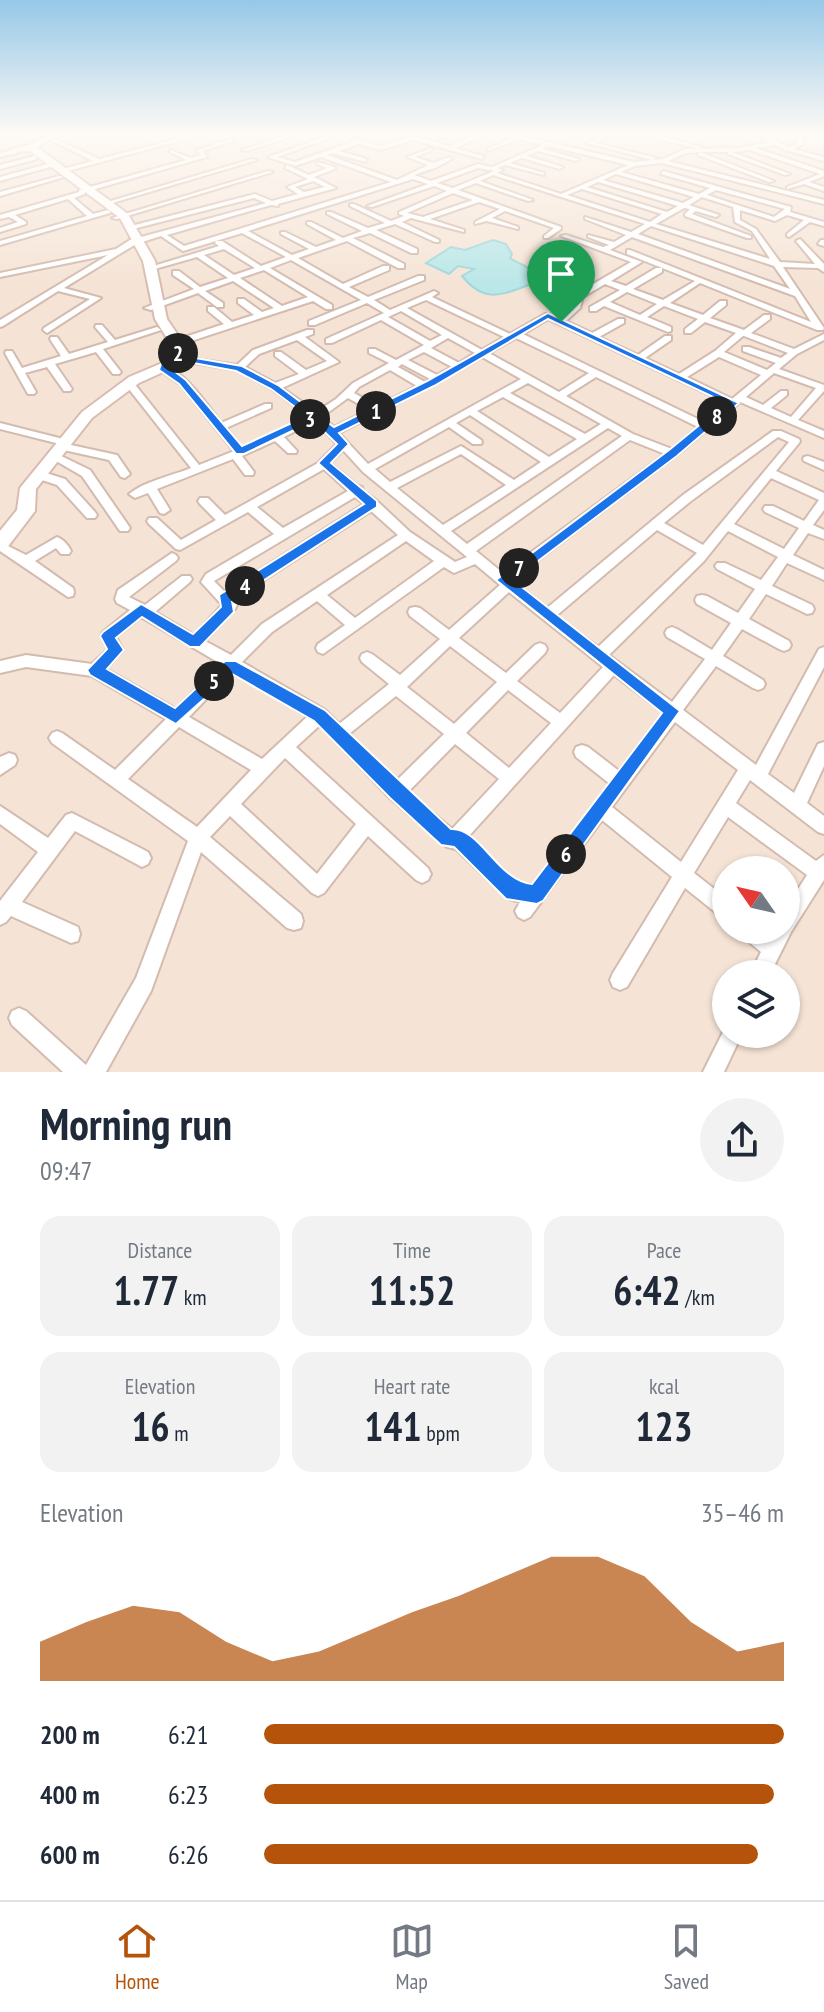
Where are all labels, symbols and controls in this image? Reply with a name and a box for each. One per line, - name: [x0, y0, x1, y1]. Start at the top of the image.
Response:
- pin: [527, 240, 595, 322]
- icon: arrive: [539, 252, 583, 296]
- pin: 2: [158, 333, 198, 373]
- text: 2: [173, 339, 183, 367]
- pin: 1: [356, 391, 396, 431]
- pin: 8: [697, 396, 737, 436]
- text: 1: [371, 397, 381, 425]
- pin: 3: [290, 399, 330, 439]
- text: 8: [712, 402, 722, 430]
- text: 3: [305, 405, 315, 433]
- pin: 7: [499, 548, 539, 588]
- text: 7: [514, 554, 524, 582]
- pin: 4: [225, 566, 265, 606]
- text: 4: [240, 572, 250, 600]
- pin: 5: [194, 661, 234, 701]
- text: 5: [209, 667, 219, 695]
- pin: 6: [546, 834, 586, 874]
- text: 6: [561, 840, 571, 868]
- north arrow: [712, 856, 800, 944]
- map controls: [712, 856, 800, 1048]
- button: layers: [712, 960, 800, 1048]
- text: Morning run: [40, 1095, 232, 1152]
- button: share: [700, 1098, 784, 1182]
- text: 09:47: [40, 1154, 92, 1187]
- text: Distance: [128, 1236, 192, 1264]
- text: Time: [393, 1236, 431, 1264]
- text: Pace: [647, 1236, 681, 1264]
- text: 1.77: [113, 1264, 179, 1316]
- text: 11:52: [369, 1264, 455, 1316]
- text: 6:42: [613, 1264, 681, 1316]
- text: km: [179, 1283, 207, 1311]
- text: /km: [681, 1283, 715, 1311]
- text: Elevation: [125, 1372, 195, 1400]
- text: Heart rate: [374, 1372, 450, 1400]
- text: kcal: [649, 1372, 679, 1400]
- text: 16: [131, 1400, 170, 1452]
- text: 141: [364, 1400, 422, 1452]
- text: 123: [635, 1400, 693, 1452]
- text: m: [170, 1419, 189, 1447]
- text: bpm: [422, 1419, 460, 1447]
- text: Elevation: [40, 1496, 123, 1529]
- text: 35–46 m: [701, 1496, 784, 1529]
- text: 200 m: [40, 1718, 100, 1751]
- text: 6:21: [168, 1718, 208, 1751]
- text: 400 m: [40, 1778, 100, 1811]
- text: 6:23: [168, 1778, 208, 1811]
- text: 600 m: [40, 1838, 100, 1871]
- text: 6:26: [168, 1838, 208, 1871]
- tab: Home: [115, 1919, 160, 1995]
- tab: Map: [390, 1919, 434, 1995]
- tab: Saved: [664, 1919, 709, 1995]

